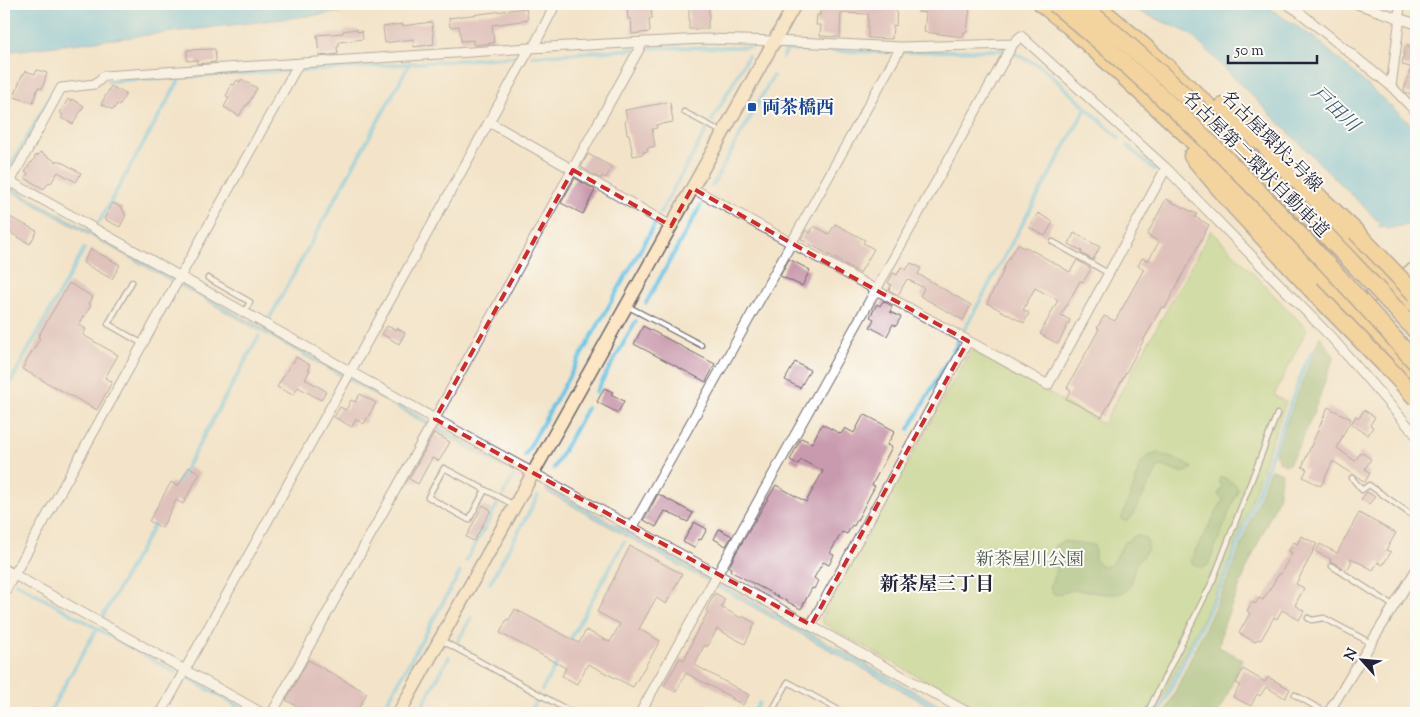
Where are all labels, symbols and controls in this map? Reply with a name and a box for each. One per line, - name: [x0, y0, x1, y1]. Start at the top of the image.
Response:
- scale bar: [1228, 32, 1316, 64]
- text: 50 m: [1234, 41, 1264, 62]
- water label: 戸田川: [1304, 81, 1366, 140]
- street label: 名古屋第二環状自動車道: [1175, 86, 1334, 245]
- street label: 名古屋環状2号線: [1214, 86, 1327, 199]
- place label: 両茶橋西: [762, 96, 834, 122]
- marker: 両茶橋西: [746, 101, 758, 113]
- park label: 新茶屋川公園: [976, 548, 1084, 574]
- district label: 新茶屋三丁目: [880, 572, 994, 599]
- north arrow: [1338, 634, 1388, 684]
- text: N: [1341, 645, 1364, 665]

